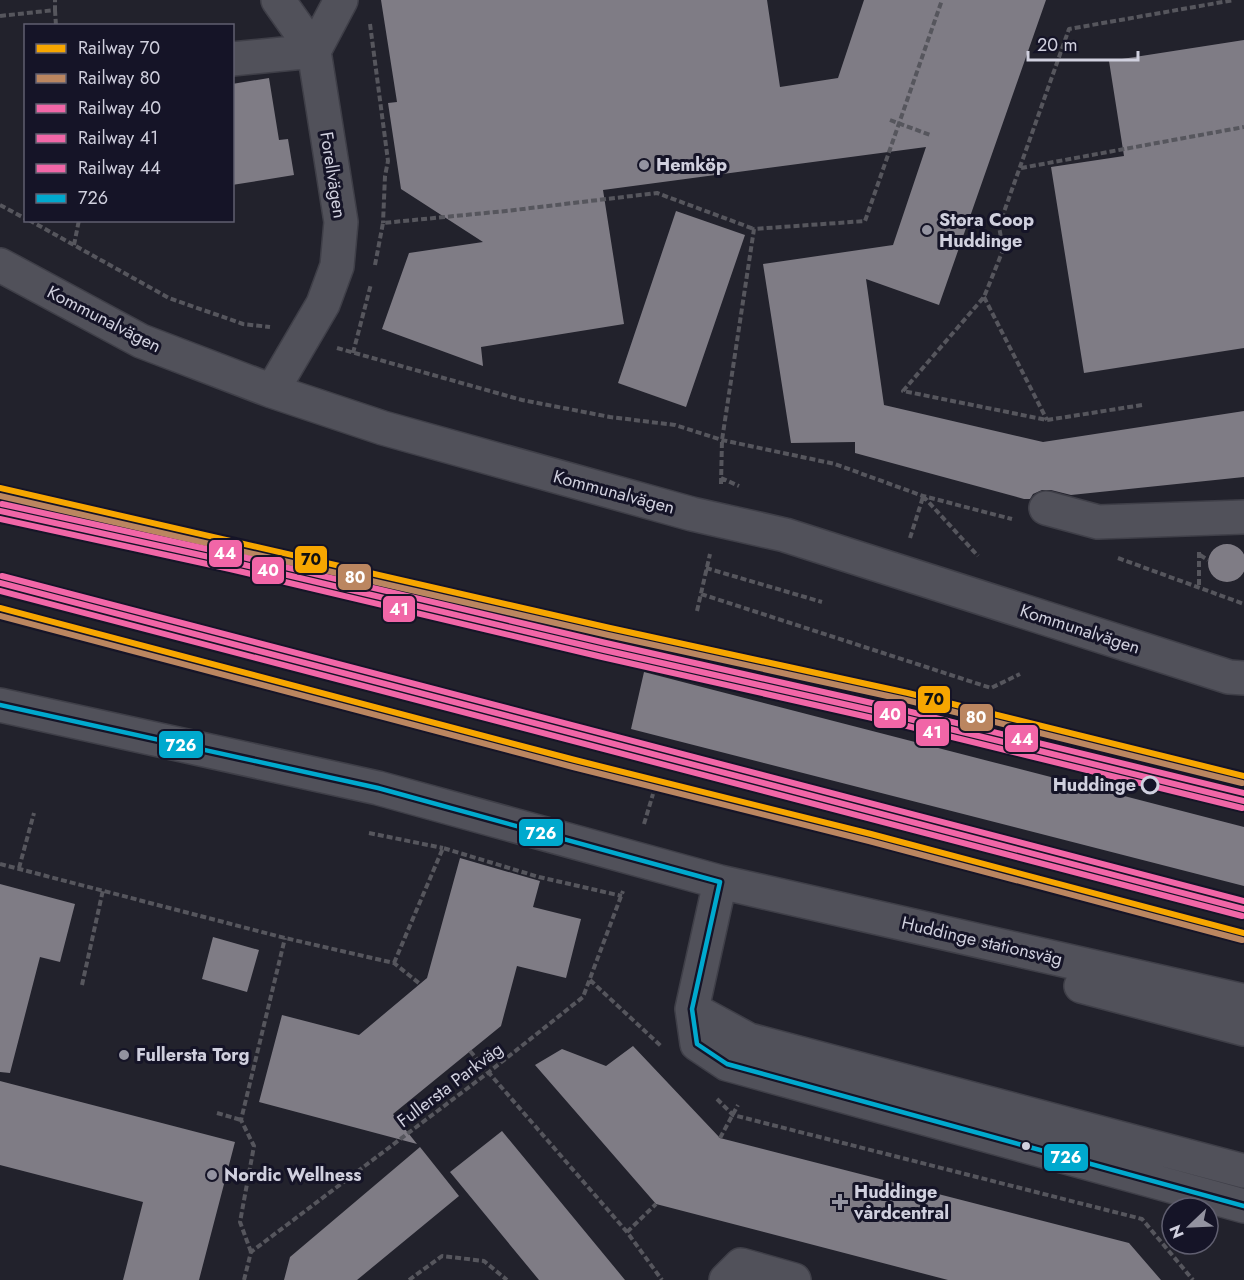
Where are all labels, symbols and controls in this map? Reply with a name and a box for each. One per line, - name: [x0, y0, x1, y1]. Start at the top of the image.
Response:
- legend: [24, 24, 234, 222]
- scale bar: [1028, 24, 1138, 62]
- text: 20 m: [1037, 32, 1077, 58]
- text: Railway 70: [78, 35, 160, 61]
- text: Railway 80: [78, 65, 161, 91]
- text: Railway 40: [78, 95, 161, 121]
- text: Railway 41: [78, 125, 158, 151]
- street label: Forellvägen: [313, 130, 353, 220]
- place label: Hemköp: [656, 152, 727, 178]
- text: Railway 44: [78, 155, 161, 181]
- marker: Hemköp: [637, 158, 651, 172]
- text: 726: [78, 185, 108, 211]
- place label: Stora Coop Huddinge: [939, 207, 1034, 254]
- marker: Stora Coop Huddinge: [920, 223, 934, 237]
- street label: Kommunalvägen: [42, 279, 166, 359]
- street label: Kommunalvägen: [550, 463, 678, 521]
- line badge: 44: [208, 539, 243, 568]
- text: 44: [214, 542, 236, 565]
- line badge: 70: [294, 545, 328, 574]
- text: 70: [301, 548, 321, 571]
- line badge: 40: [251, 556, 285, 585]
- text: 40: [257, 559, 279, 582]
- line badge: 80: [337, 563, 372, 591]
- text: 80: [345, 566, 365, 589]
- line badge: 41: [382, 595, 416, 623]
- street label: Kommunalvägen: [1017, 597, 1143, 661]
- text: 41: [389, 598, 409, 621]
- line badge: 70: [917, 685, 951, 714]
- text: 70: [924, 688, 944, 711]
- line badge: 40: [873, 700, 907, 729]
- text: 40: [879, 703, 901, 726]
- line badge: 80: [959, 703, 994, 732]
- text: 80: [966, 706, 986, 729]
- line badge: 41: [915, 718, 950, 747]
- text: 41: [922, 721, 942, 744]
- line badge: 44: [1004, 724, 1039, 753]
- text: 44: [1011, 728, 1033, 751]
- line badge: 726: [158, 730, 204, 759]
- text: 726: [166, 734, 196, 757]
- place label: Huddinge: [1053, 772, 1136, 798]
- marker: Huddinge: [1141, 776, 1159, 794]
- line badge: 726: [518, 818, 564, 847]
- text: 726: [526, 822, 556, 845]
- street label: Huddinge stationsväg: [899, 910, 1065, 972]
- street label: Fullersta Parkväg: [392, 1036, 508, 1134]
- place label: Fullersta Torg: [136, 1042, 249, 1068]
- marker: Fullersta Torg: [117, 1048, 131, 1062]
- unlabelled marker: [1020, 1140, 1032, 1152]
- line badge: 726: [1043, 1143, 1089, 1172]
- text: 726: [1051, 1146, 1081, 1169]
- place label: Nordic Wellness: [224, 1162, 362, 1188]
- marker: Nordic Wellness: [205, 1168, 219, 1182]
- place label: Huddinge vårdcentral: [853, 1179, 949, 1226]
- marker: Huddinge vårdcentral: [831, 1193, 849, 1211]
- north arrow: [1160, 1196, 1220, 1256]
- text: N: [1164, 1221, 1190, 1242]

